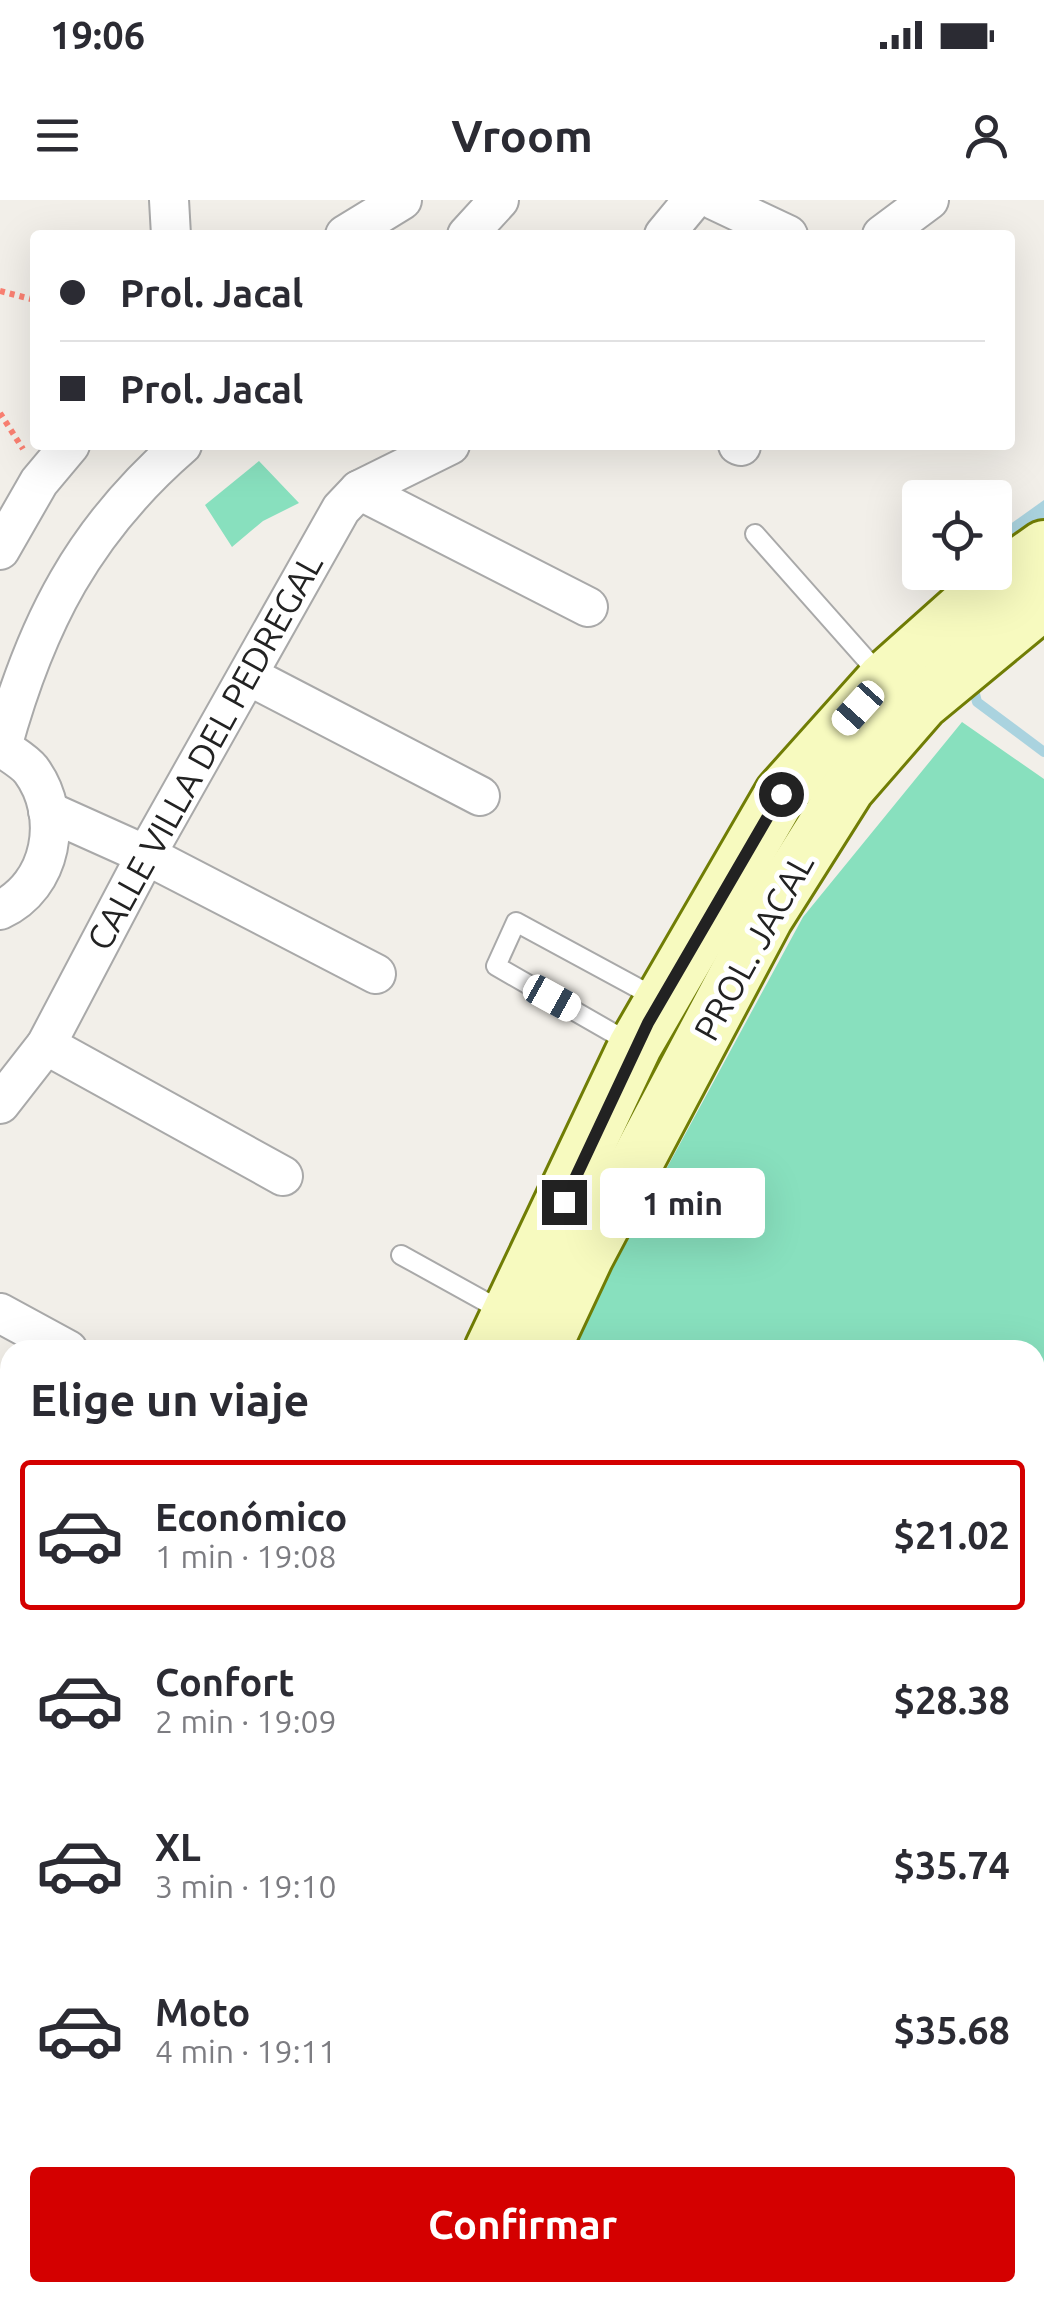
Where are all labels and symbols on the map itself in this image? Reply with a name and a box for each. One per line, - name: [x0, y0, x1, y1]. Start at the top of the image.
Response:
- street label: CALLE VILLA DEL PEDREGAL: [78, 546, 330, 957]
- car: [827, 676, 889, 740]
- route start: [759, 772, 804, 817]
- street label: PROL. JACAL: [685, 846, 821, 1047]
- car: [518, 970, 586, 1026]
- callout: 1 min: [599, 1167, 764, 1237]
- route end: [542, 1180, 587, 1225]

